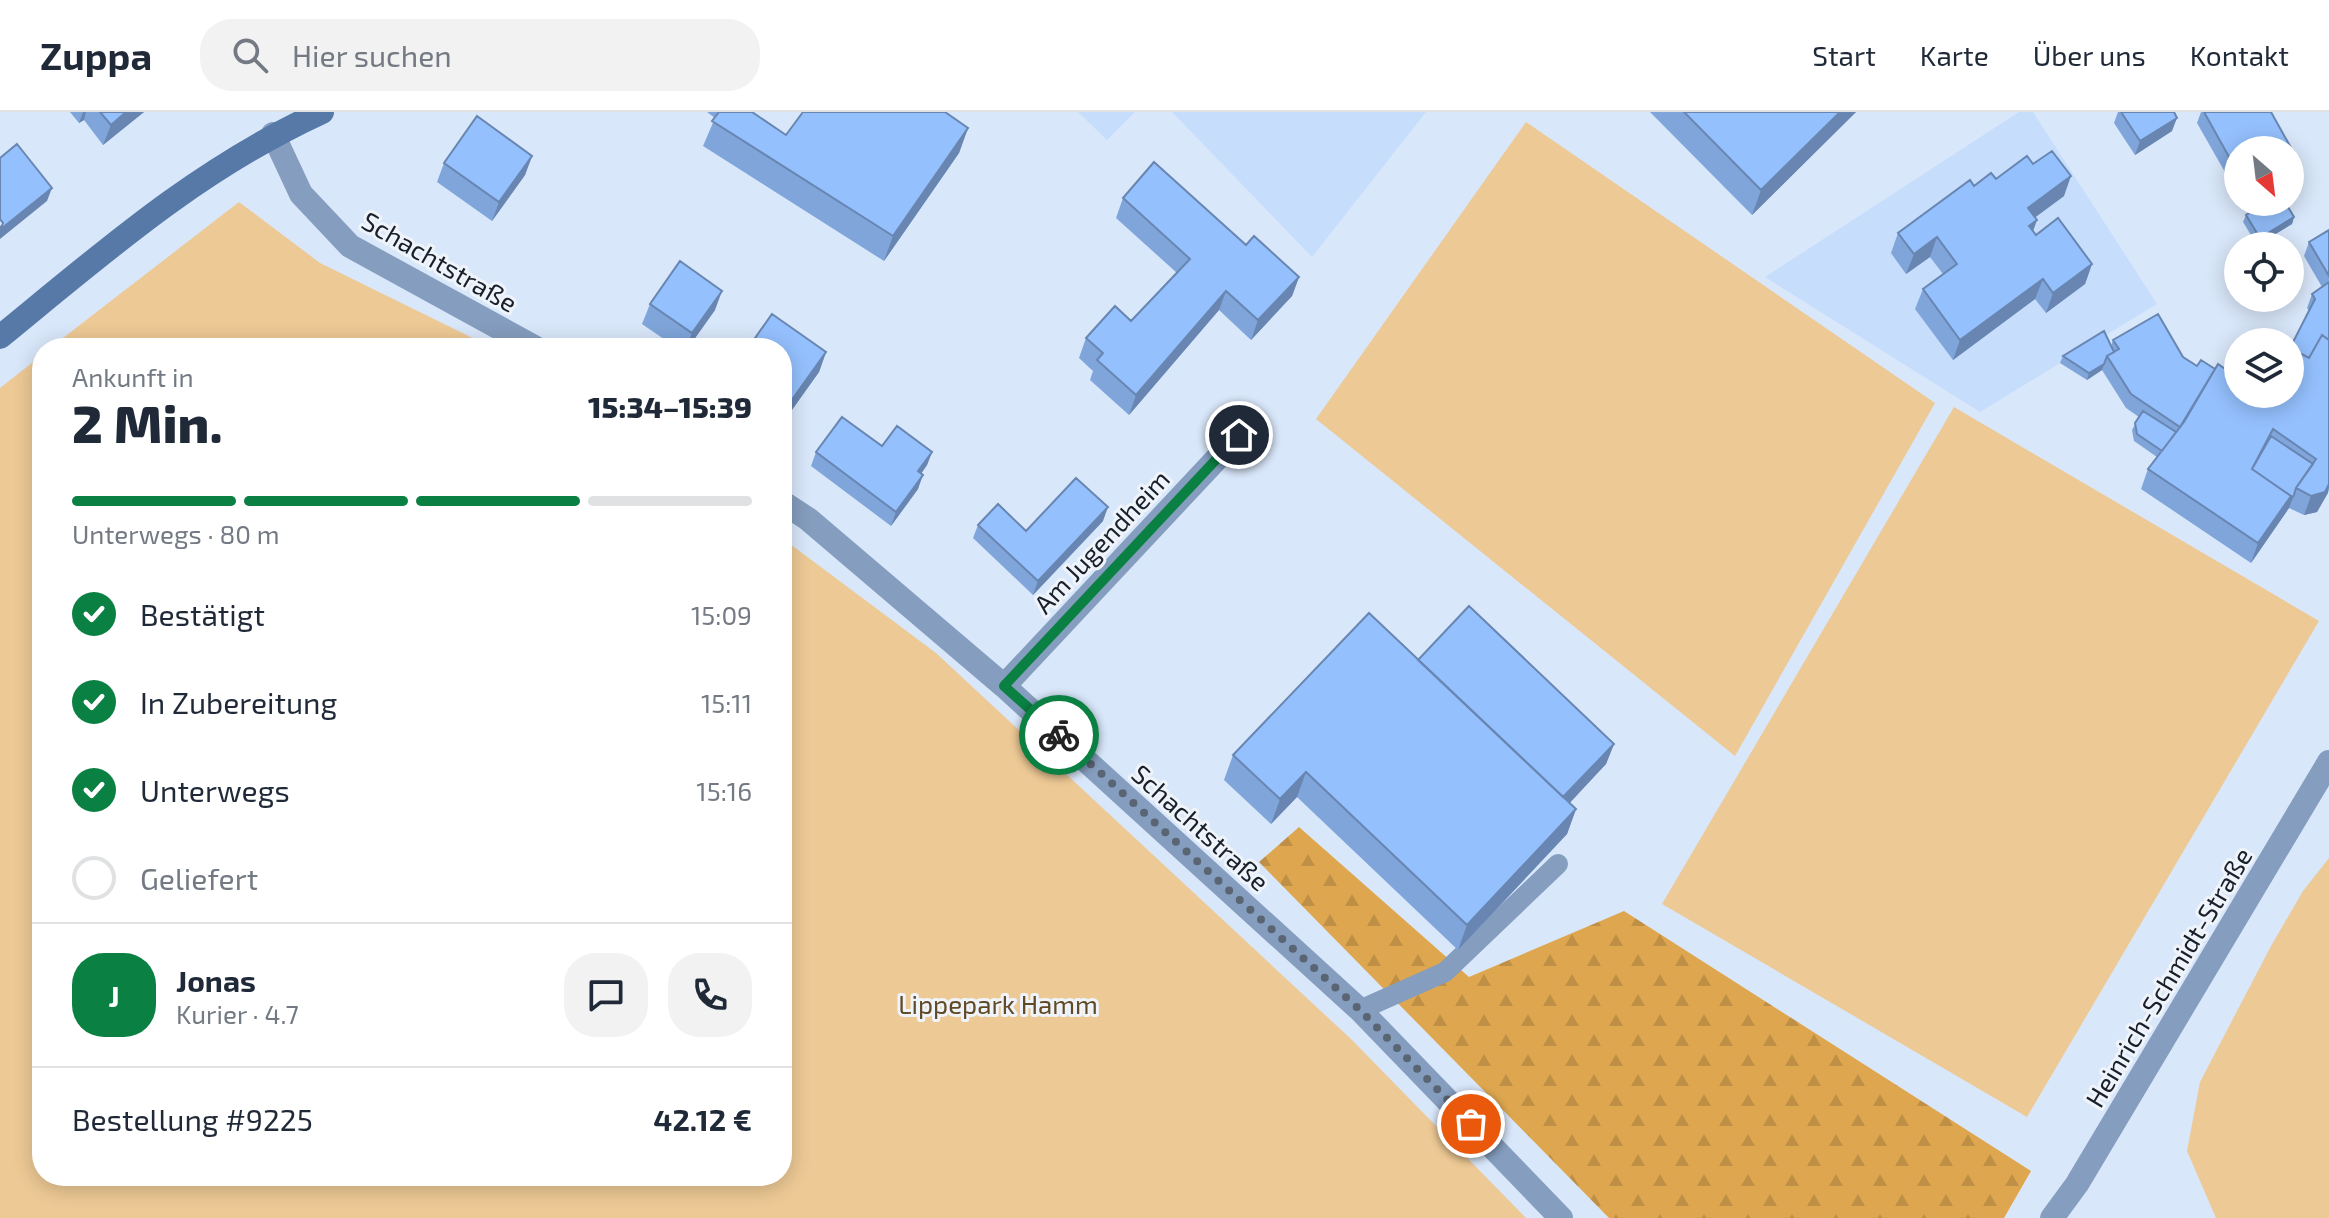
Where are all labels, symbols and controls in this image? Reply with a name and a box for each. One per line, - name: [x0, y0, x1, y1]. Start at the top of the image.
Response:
- search box: [200, 19, 760, 91]
- text: Zuppa: [40, 32, 152, 78]
- icon: search: [228, 33, 272, 77]
- text: Hier suchen: [292, 37, 452, 73]
- text: Start: [1812, 38, 1876, 72]
- text: Karte: [1920, 38, 1989, 72]
- text: Über uns: [2033, 38, 2146, 72]
- text: Kontakt: [2190, 38, 2289, 72]
- north arrow: [2224, 136, 2304, 216]
- map controls: [2224, 136, 2304, 408]
- street label: Schachtstraße: [357, 204, 523, 318]
- button: locate: [2224, 232, 2304, 312]
- button: layers: [2224, 328, 2304, 408]
- text: Ankunft in: [72, 361, 194, 392]
- text: 15:34–15:39: [588, 388, 752, 424]
- text: 2 Min.: [72, 391, 223, 453]
- pin: [1205, 401, 1273, 469]
- icon: home: [1217, 413, 1261, 457]
- street label: Am Jugendheim: [1027, 463, 1175, 619]
- text: Unterwegs · 80 m: [72, 518, 280, 549]
- icon: check: [72, 592, 116, 636]
- text: Bestätigt: [140, 596, 265, 632]
- text: 15:09: [691, 599, 752, 630]
- icon: check: [72, 680, 116, 724]
- text: In Zubereitung: [140, 684, 337, 720]
- text: 15:11: [701, 687, 752, 718]
- courier: [1019, 695, 1099, 775]
- icon: bike: [1037, 713, 1081, 757]
- street label: Schachtstraße: [1126, 757, 1276, 897]
- icon: check: [72, 768, 116, 812]
- text: Unterwegs: [140, 772, 290, 808]
- text: 15:16: [696, 775, 752, 806]
- street label: Heinrich-Schmidt-Straße: [2078, 842, 2258, 1112]
- text: Geliefert: [140, 860, 258, 896]
- button: chat: [564, 953, 648, 1037]
- button: phone: [668, 953, 752, 1037]
- text: Jonas: [176, 962, 256, 998]
- text: J: [108, 977, 120, 1013]
- park label: Lippepark Hamm: [898, 988, 1098, 1019]
- text: Kurier · 4.7: [176, 998, 299, 1029]
- pin: [1437, 1090, 1505, 1158]
- text: Bestellung #9225: [72, 1101, 313, 1137]
- text: 42.12 €: [653, 1101, 752, 1137]
- icon: bag: [1449, 1102, 1493, 1146]

